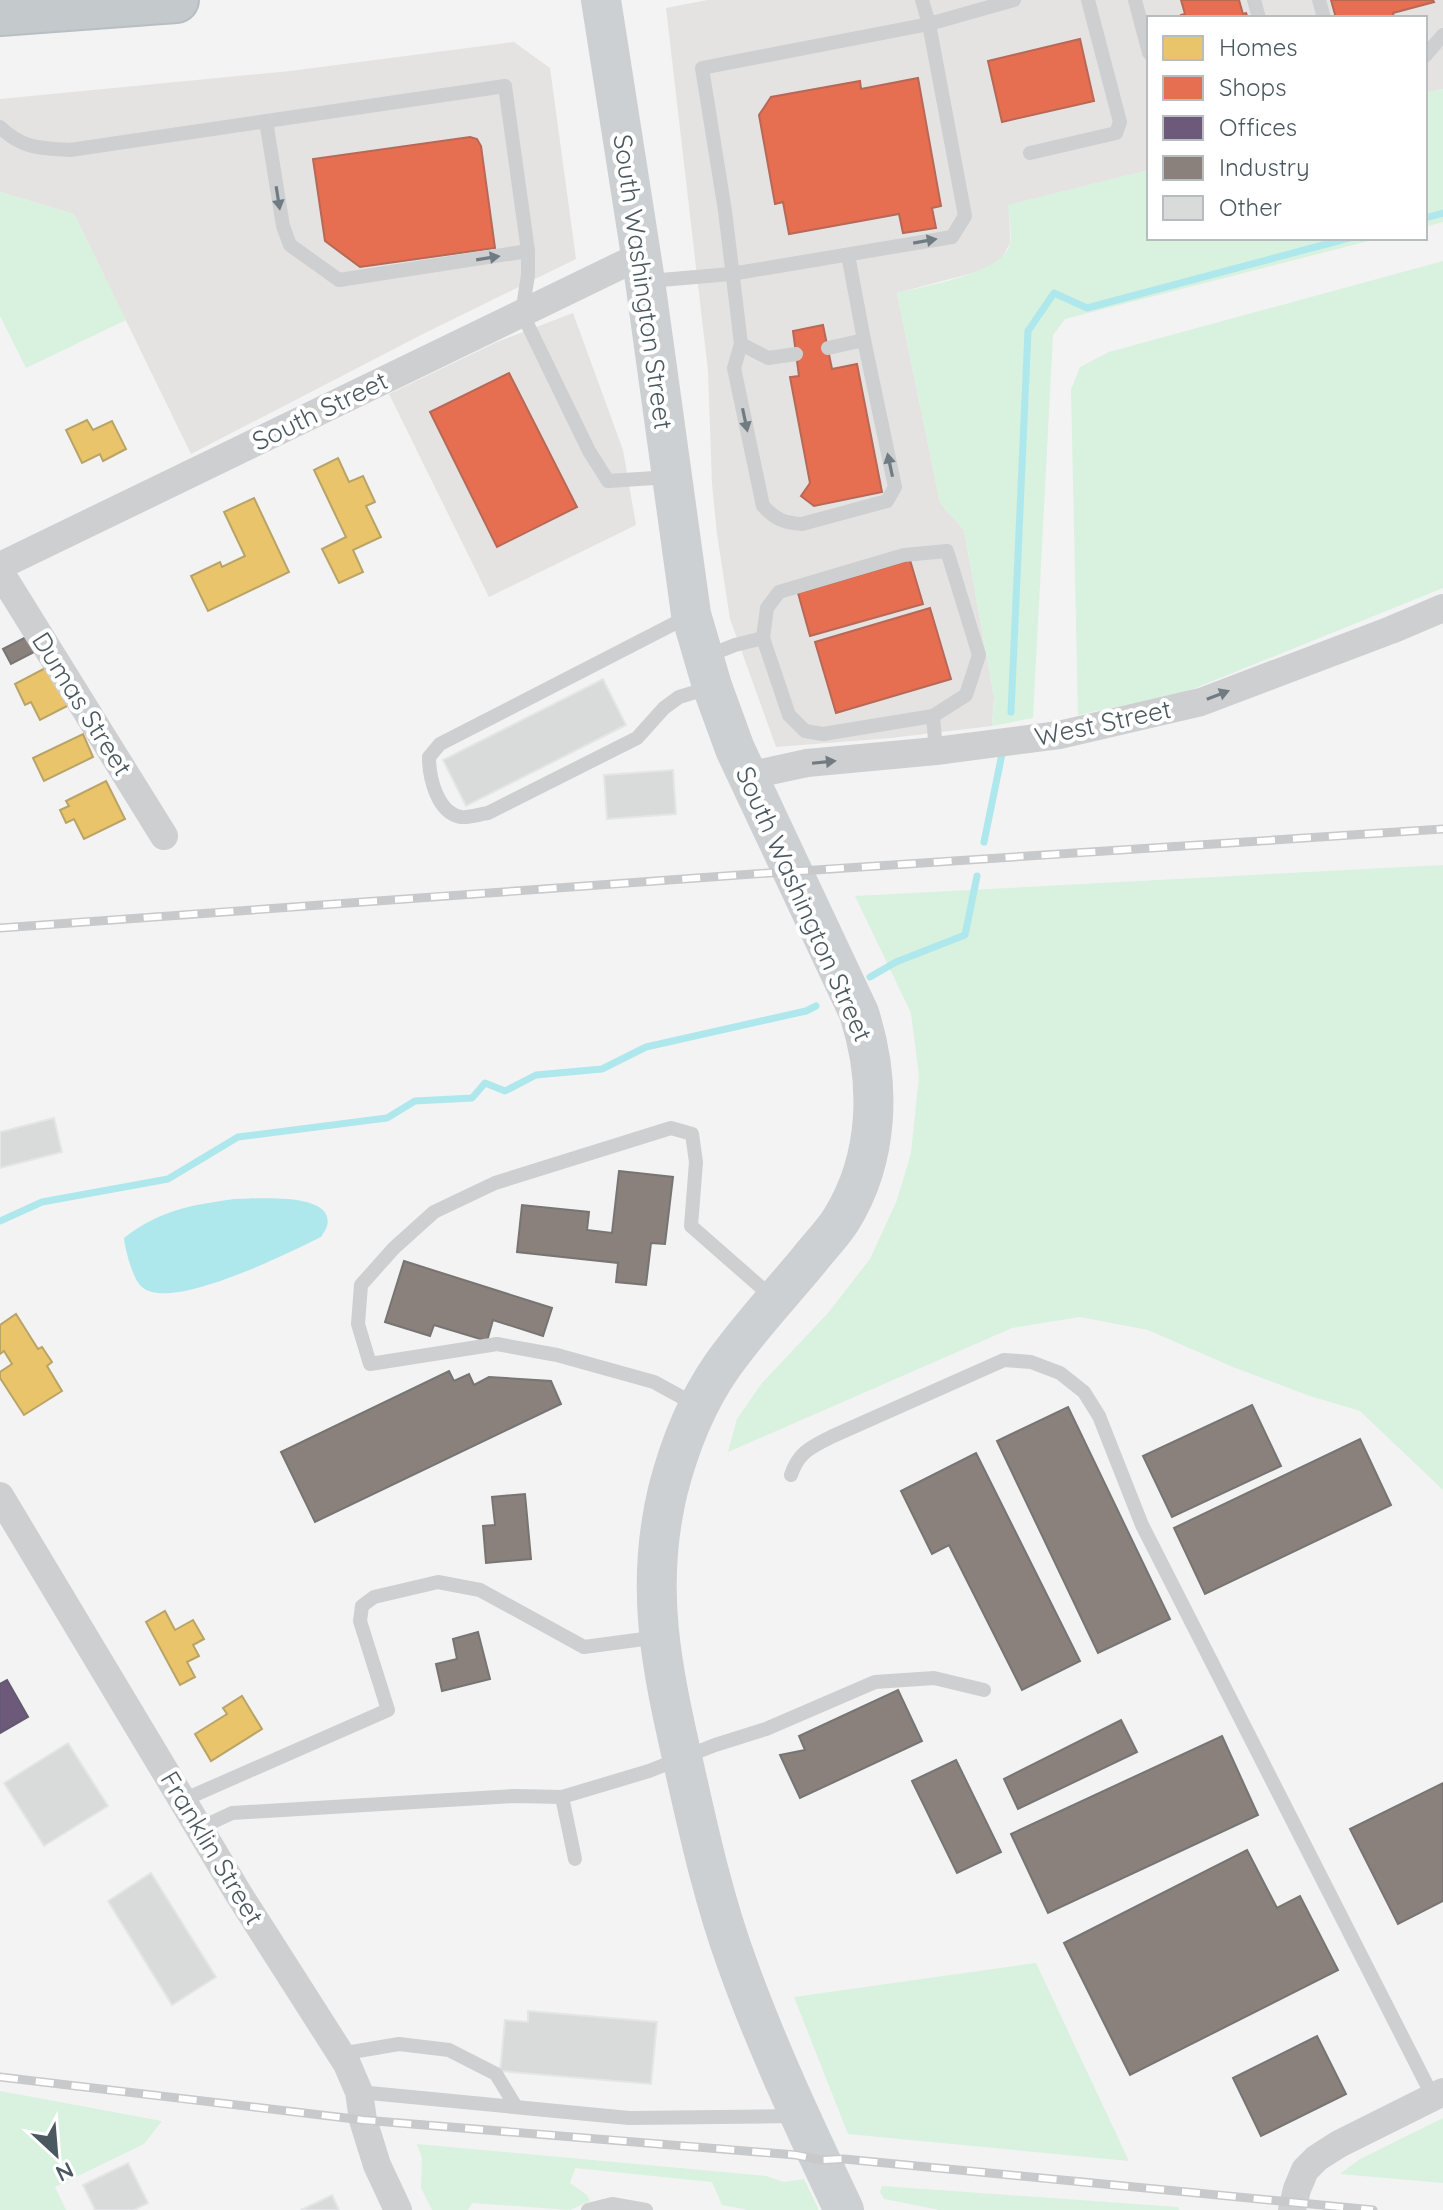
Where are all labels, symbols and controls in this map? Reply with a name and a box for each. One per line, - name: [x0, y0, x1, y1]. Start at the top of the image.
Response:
- legend: [1147, 16, 1427, 240]
- text: Homes: [1219, 32, 1297, 62]
- text: Shops: [1219, 72, 1286, 102]
- text: Offices: [1219, 112, 1297, 142]
- street label: South Washington Street: [606, 132, 681, 432]
- text: Industry: [1219, 152, 1310, 182]
- one-way arrow: [272, 186, 285, 211]
- text: Other: [1219, 192, 1282, 222]
- one-way arrow: [913, 235, 938, 247]
- one-way arrow: [476, 251, 501, 264]
- street label: South Street: [247, 364, 393, 458]
- one-way arrow: [739, 408, 752, 433]
- one-way arrow: [883, 452, 896, 477]
- street label: Dumas Street: [25, 626, 140, 782]
- one-way arrow: [1206, 689, 1230, 701]
- street label: West Street: [1032, 692, 1174, 753]
- one-way arrow: [812, 755, 837, 768]
- street label: South Washington Street: [729, 761, 880, 1047]
- street label: Franklin Street: [154, 1765, 271, 1931]
- north arrow: [16, 2114, 96, 2194]
- text: N: [51, 2156, 78, 2188]

